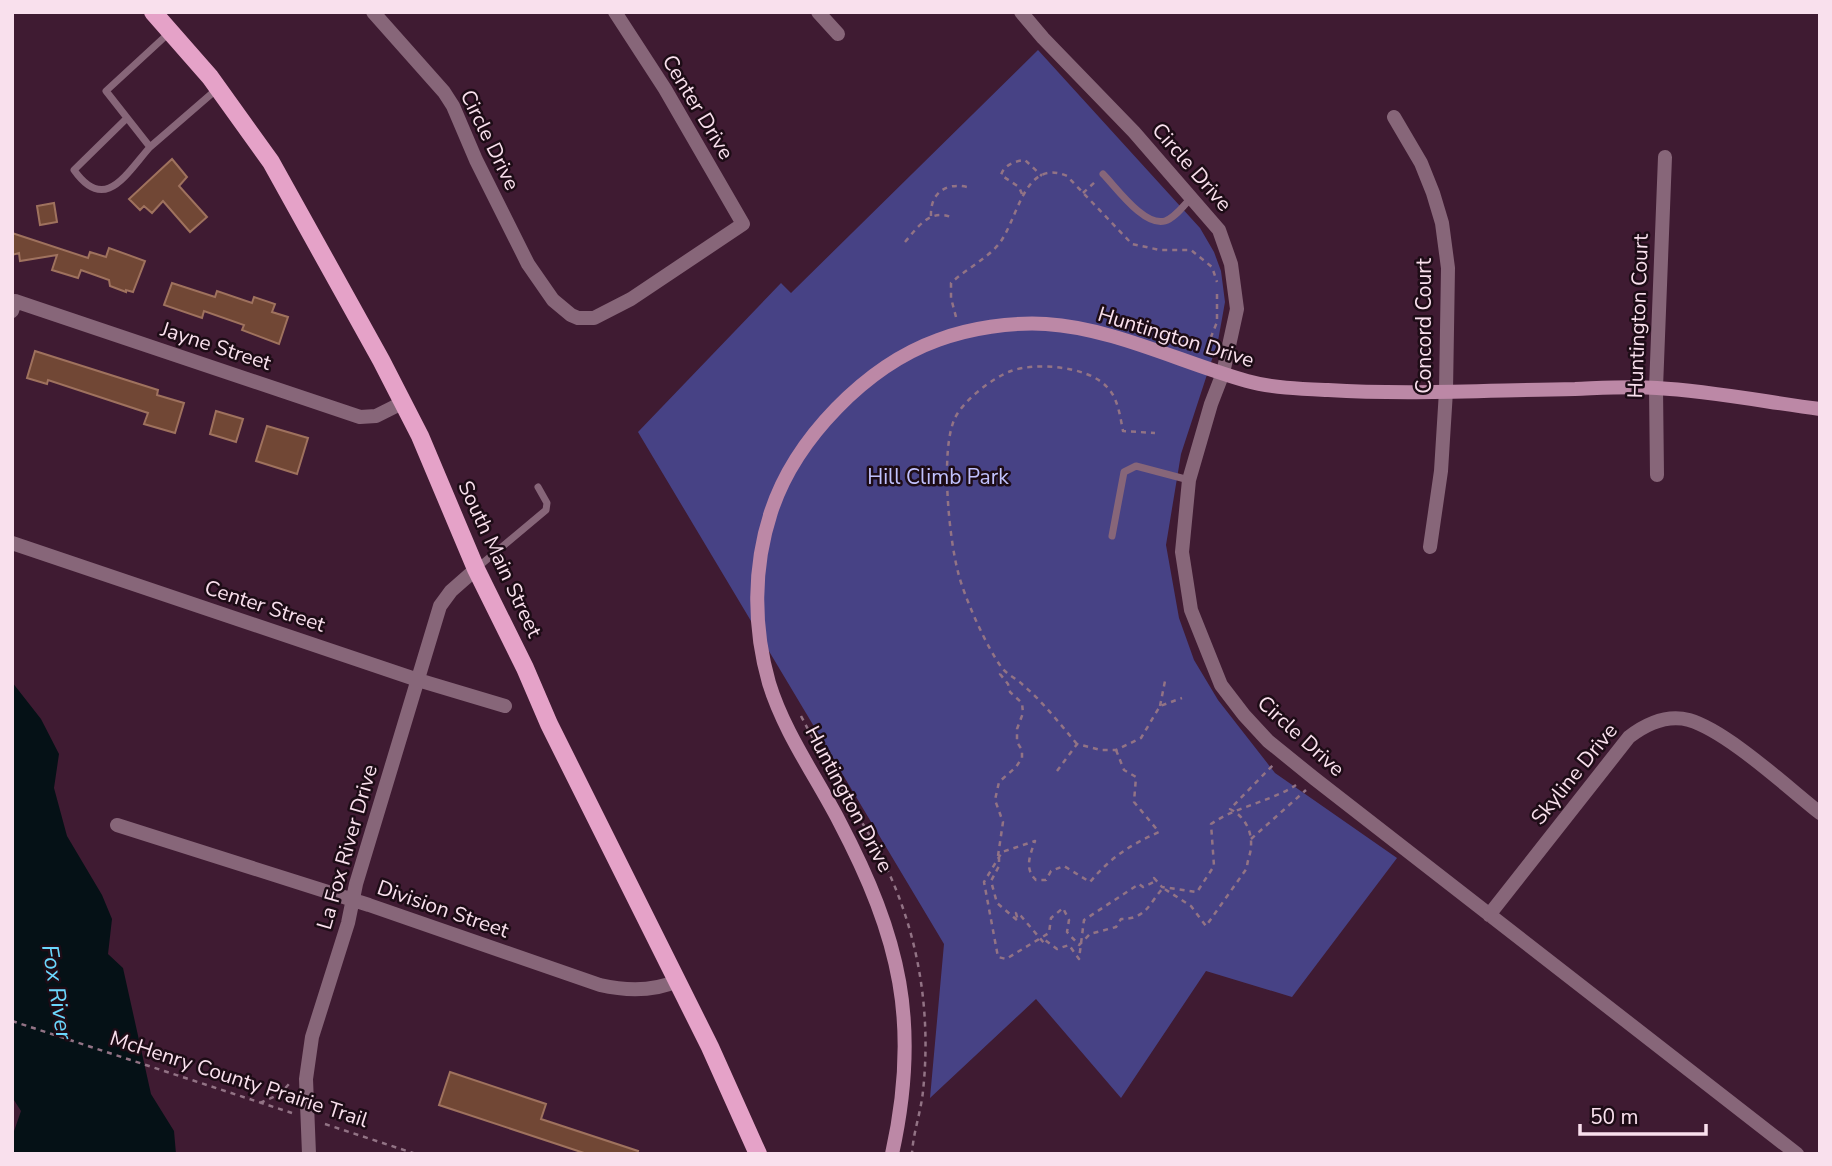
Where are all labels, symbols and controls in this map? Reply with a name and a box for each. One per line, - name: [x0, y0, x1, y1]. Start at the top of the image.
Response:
- street label: Center Drive: [656, 49, 740, 165]
- street label: Circle Drive: [454, 85, 526, 195]
- street label: Circle Drive: [1146, 117, 1238, 217]
- street label: Huntington Court: [1621, 233, 1655, 399]
- street label: Concord Court: [1410, 258, 1438, 394]
- street label: Huntington Drive: [1094, 300, 1258, 374]
- street label: Jayne Street: [156, 315, 275, 377]
- park label: Hill Climb Park: [867, 463, 1009, 491]
- street label: South Main Street: [451, 476, 549, 642]
- street label: Center Street: [201, 573, 329, 639]
- street label: Circle Drive: [1251, 689, 1351, 783]
- street label: Skyline Drive: [1524, 717, 1624, 831]
- street label: Huntington Drive: [799, 721, 899, 877]
- street label: La Fox River Drive: [310, 761, 384, 933]
- street label: Division Street: [373, 873, 513, 945]
- water label: Fox River: [34, 942, 80, 1042]
- street label: McHenry County Prairie Trail: [106, 1024, 372, 1134]
- scale bar: [1580, 1092, 1706, 1136]
- text: 50 m: [1590, 1103, 1639, 1131]

